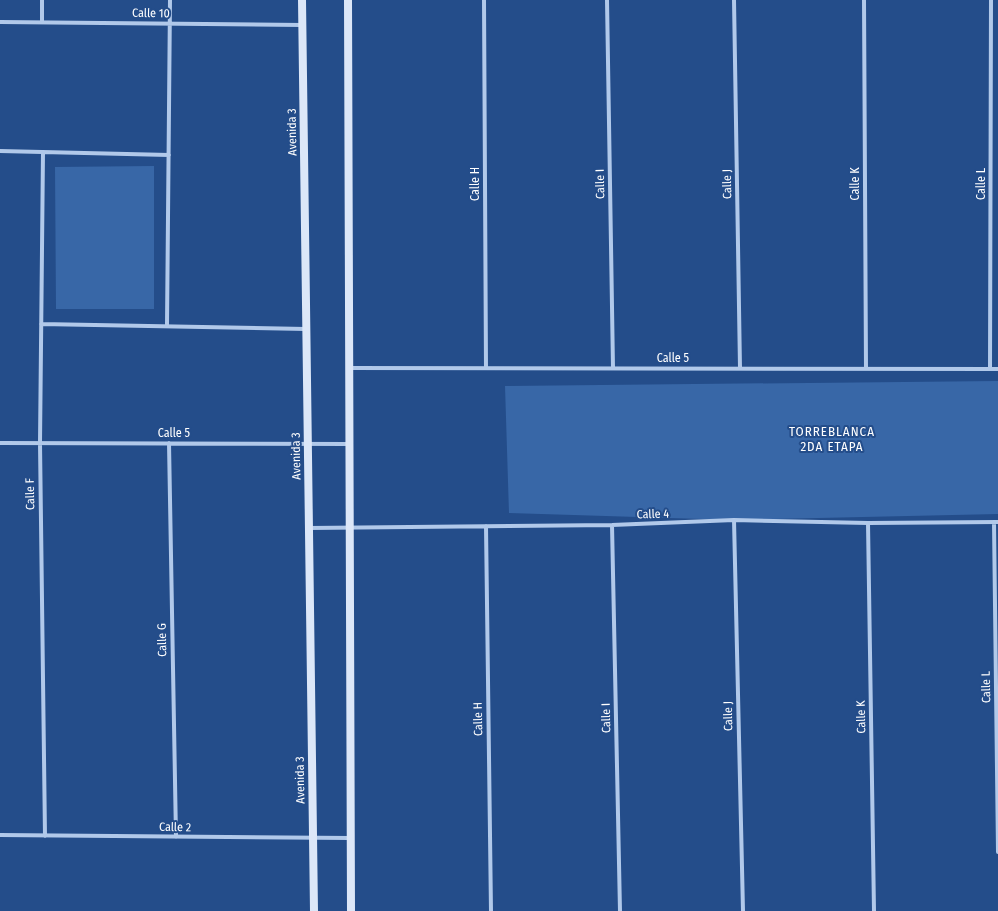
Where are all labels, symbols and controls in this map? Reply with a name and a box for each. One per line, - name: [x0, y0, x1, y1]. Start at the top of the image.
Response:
- street label: Calle 10: [132, 6, 170, 20]
- street label: Avenida 3: [285, 108, 299, 156]
- street label: Calle H: [468, 167, 482, 201]
- street label: Calle K: [848, 167, 862, 201]
- street label: Calle L: [974, 167, 988, 200]
- street label: Calle I: [593, 169, 607, 199]
- street label: Calle J: [720, 169, 734, 199]
- street label: Calle 5: [657, 351, 690, 365]
- district label: TORREBLANCA 2DA ETAPA: [789, 424, 875, 454]
- street label: Calle 5: [158, 426, 191, 440]
- street label: Avenida 3: [289, 432, 303, 480]
- street label: Calle F: [23, 477, 37, 510]
- street label: Calle 4: [636, 506, 670, 522]
- street label: Calle G: [155, 623, 169, 657]
- street label: Calle L: [979, 670, 993, 703]
- street label: Calle K: [854, 700, 868, 734]
- street label: Calle J: [721, 701, 735, 731]
- street label: Calle H: [471, 702, 485, 736]
- street label: Calle I: [599, 703, 613, 733]
- street label: Avenida 3: [293, 756, 307, 804]
- street label: Calle 2: [159, 820, 191, 834]

